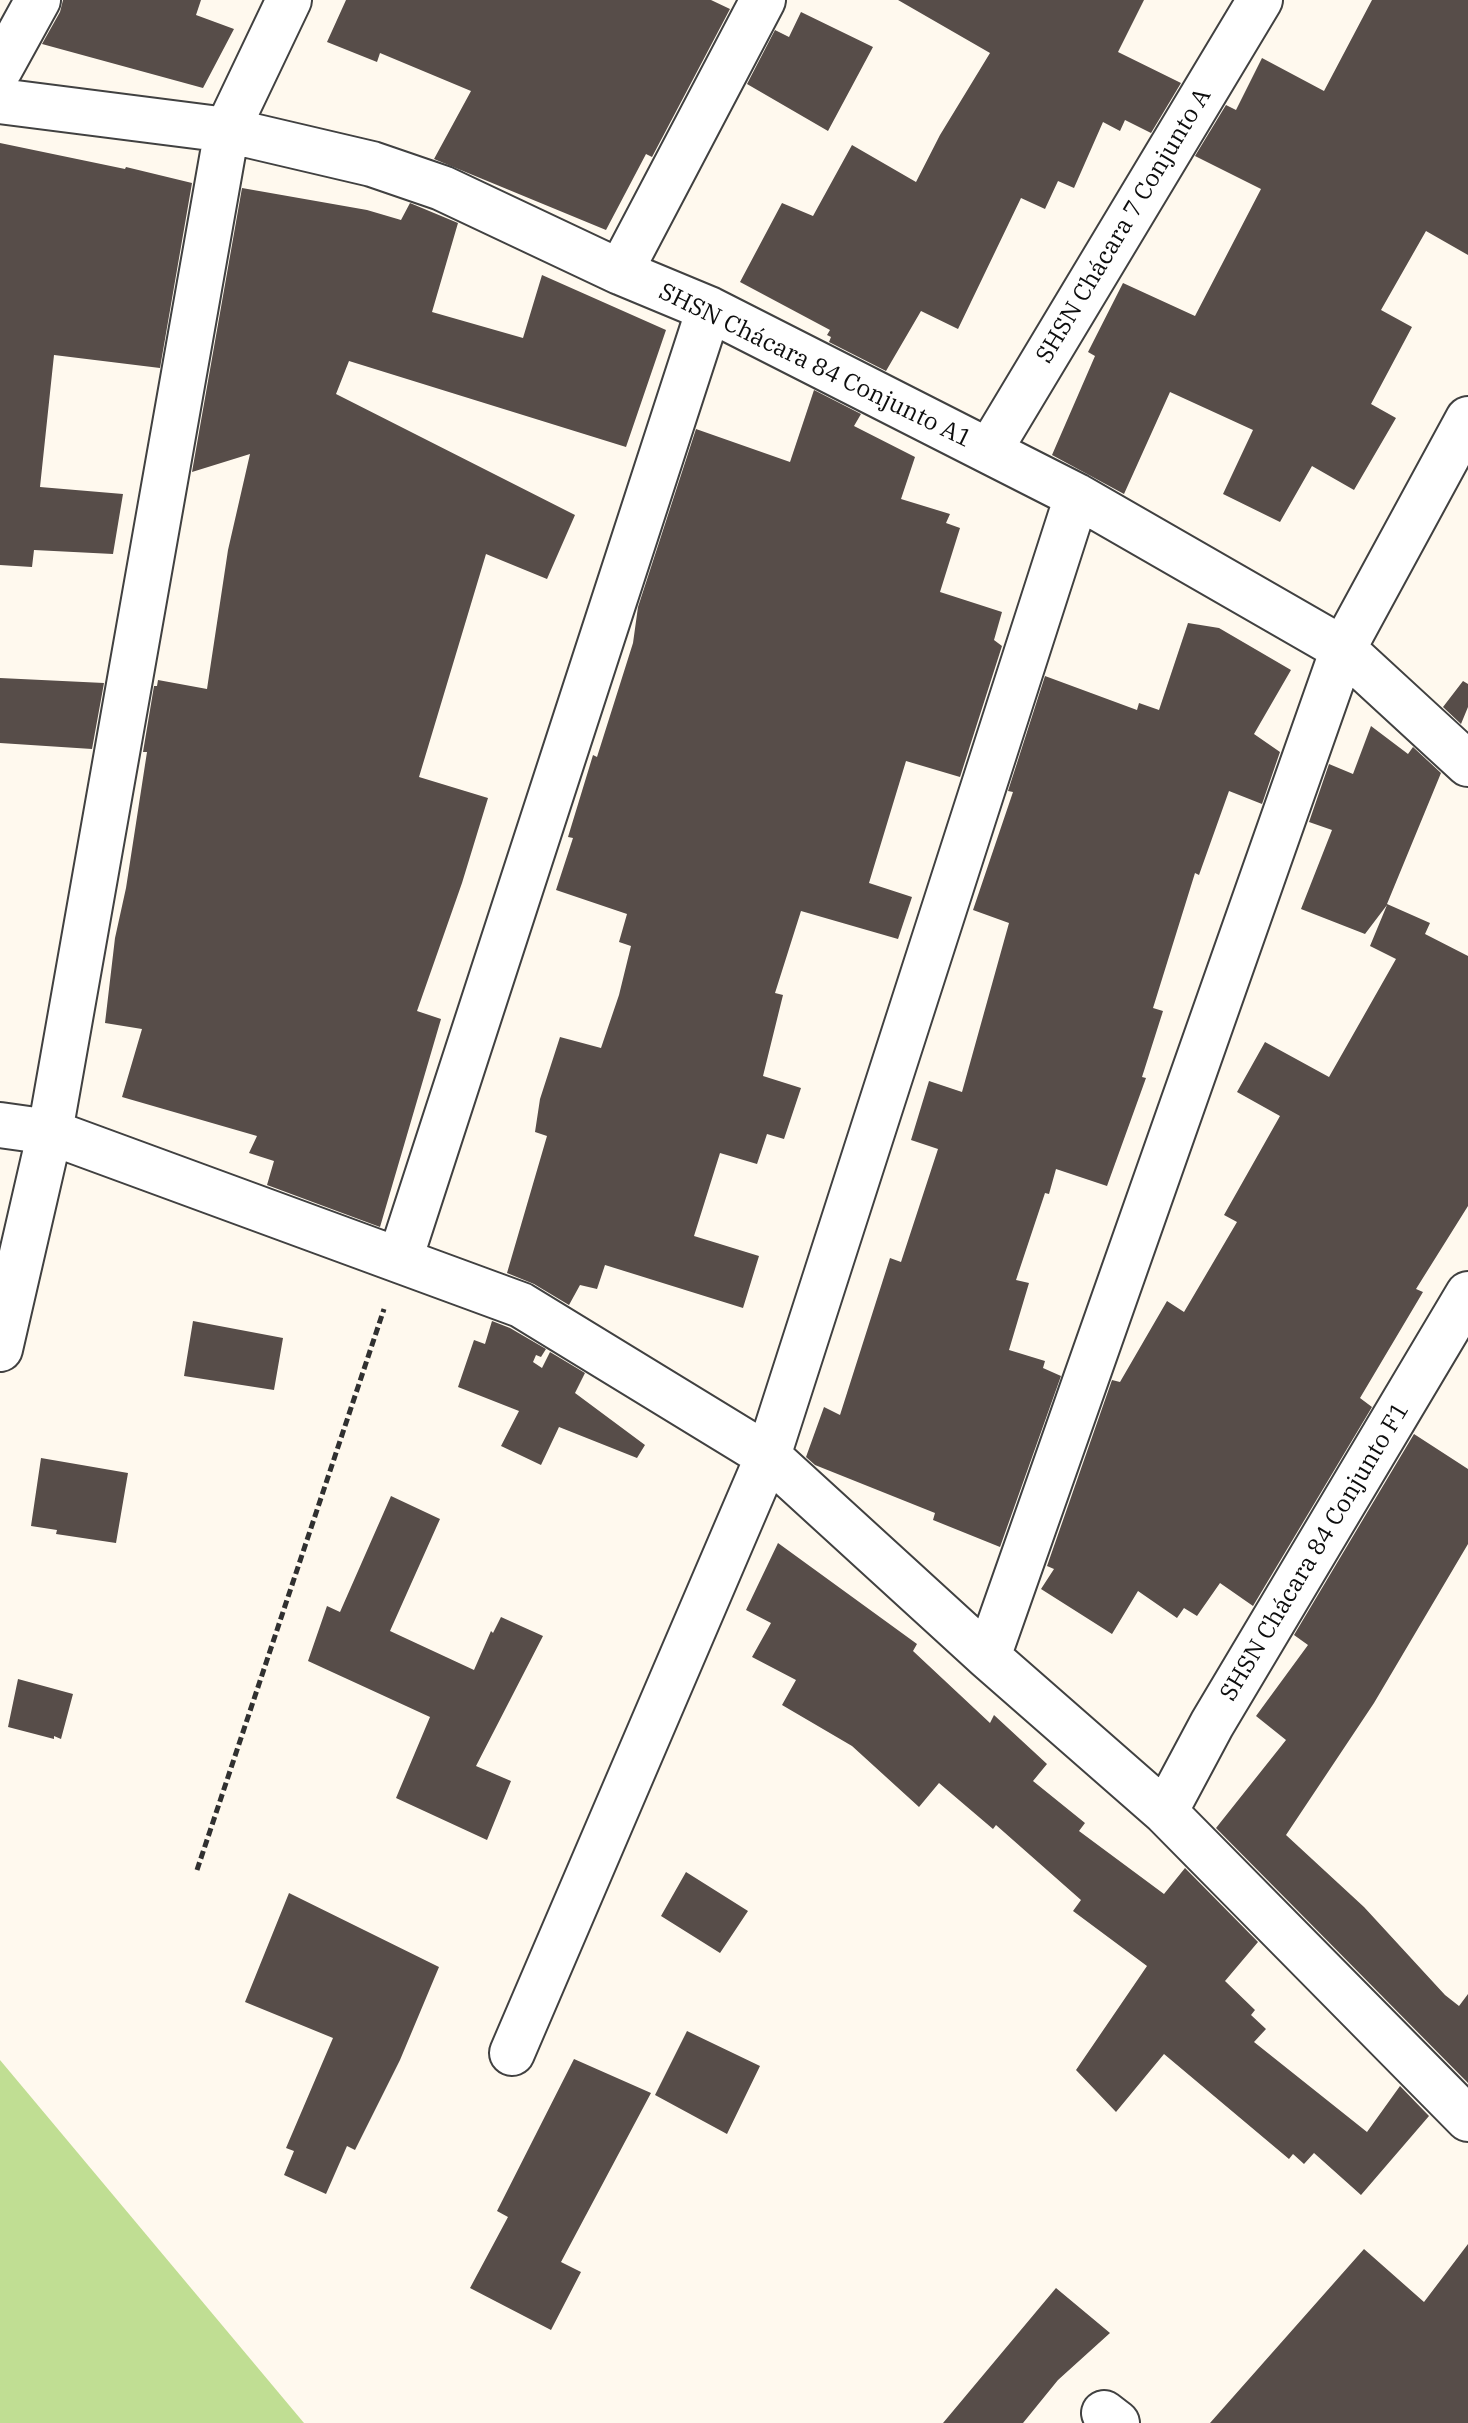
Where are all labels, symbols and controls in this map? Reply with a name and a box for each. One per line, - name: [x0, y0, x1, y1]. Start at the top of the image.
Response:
- street label: SHSN Chácara 7 Conjunto A: [1030, 83, 1218, 369]
- street label: SHSN Chácara 84 Conjunto A1: [654, 278, 976, 454]
- street label: SHSN Chácara 84 Conjunto F1: [1214, 1398, 1416, 1706]

